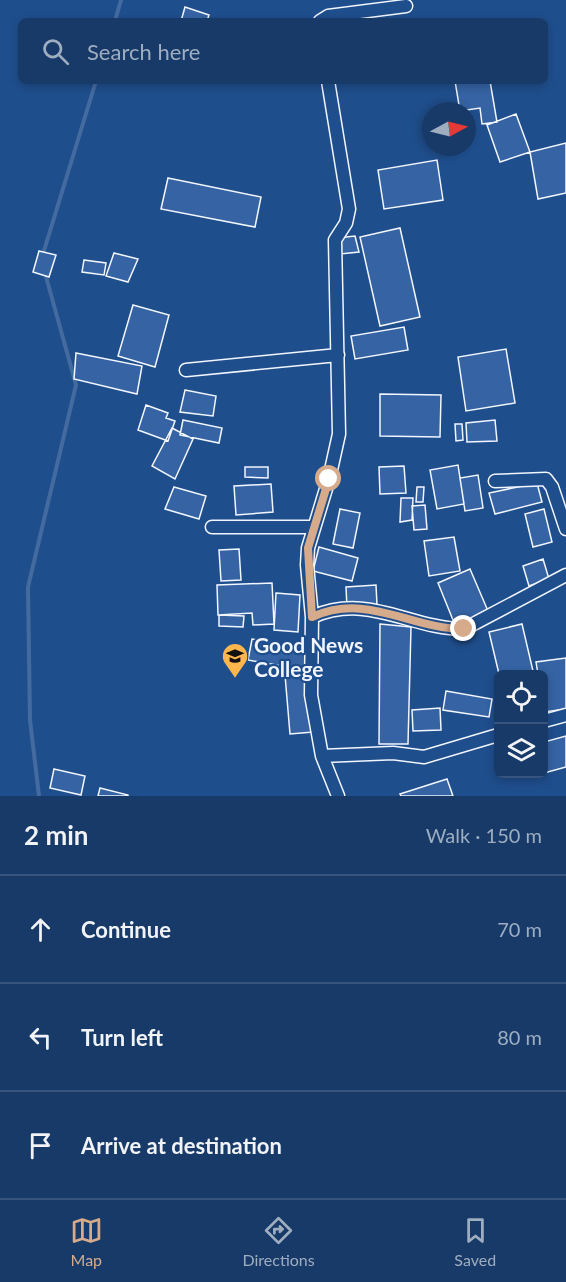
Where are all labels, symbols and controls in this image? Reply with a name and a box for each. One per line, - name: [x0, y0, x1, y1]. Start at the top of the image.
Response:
- search box: [18, 18, 548, 84]
- icon: search: [39, 35, 72, 68]
- text: Search here: [87, 38, 200, 65]
- north arrow: [422, 102, 476, 156]
- route start: [315, 465, 341, 491]
- route end: [450, 615, 476, 641]
- place label: Good News College: [254, 632, 363, 681]
- school or university icon: Good News College: [220, 641, 250, 679]
- map controls: [494, 670, 548, 778]
- button: locate: [494, 670, 548, 724]
- button: layers: [494, 724, 548, 778]
- text: 2 min: [24, 819, 88, 851]
- text: Walk · 150 m: [426, 823, 542, 847]
- icon: ahead: [24, 913, 57, 946]
- text: Continue: [81, 916, 171, 943]
- text: 70 m: [497, 917, 542, 941]
- icon: left: [24, 1021, 57, 1054]
- text: Turn left: [81, 1024, 163, 1051]
- text: 80 m: [497, 1025, 542, 1049]
- icon: arrive: [24, 1129, 57, 1162]
- text: Arrive at destination: [81, 1132, 282, 1159]
- tab: Map: [70, 1214, 103, 1269]
- tab: Directions: [242, 1214, 315, 1269]
- tab: Saved: [454, 1214, 496, 1269]

